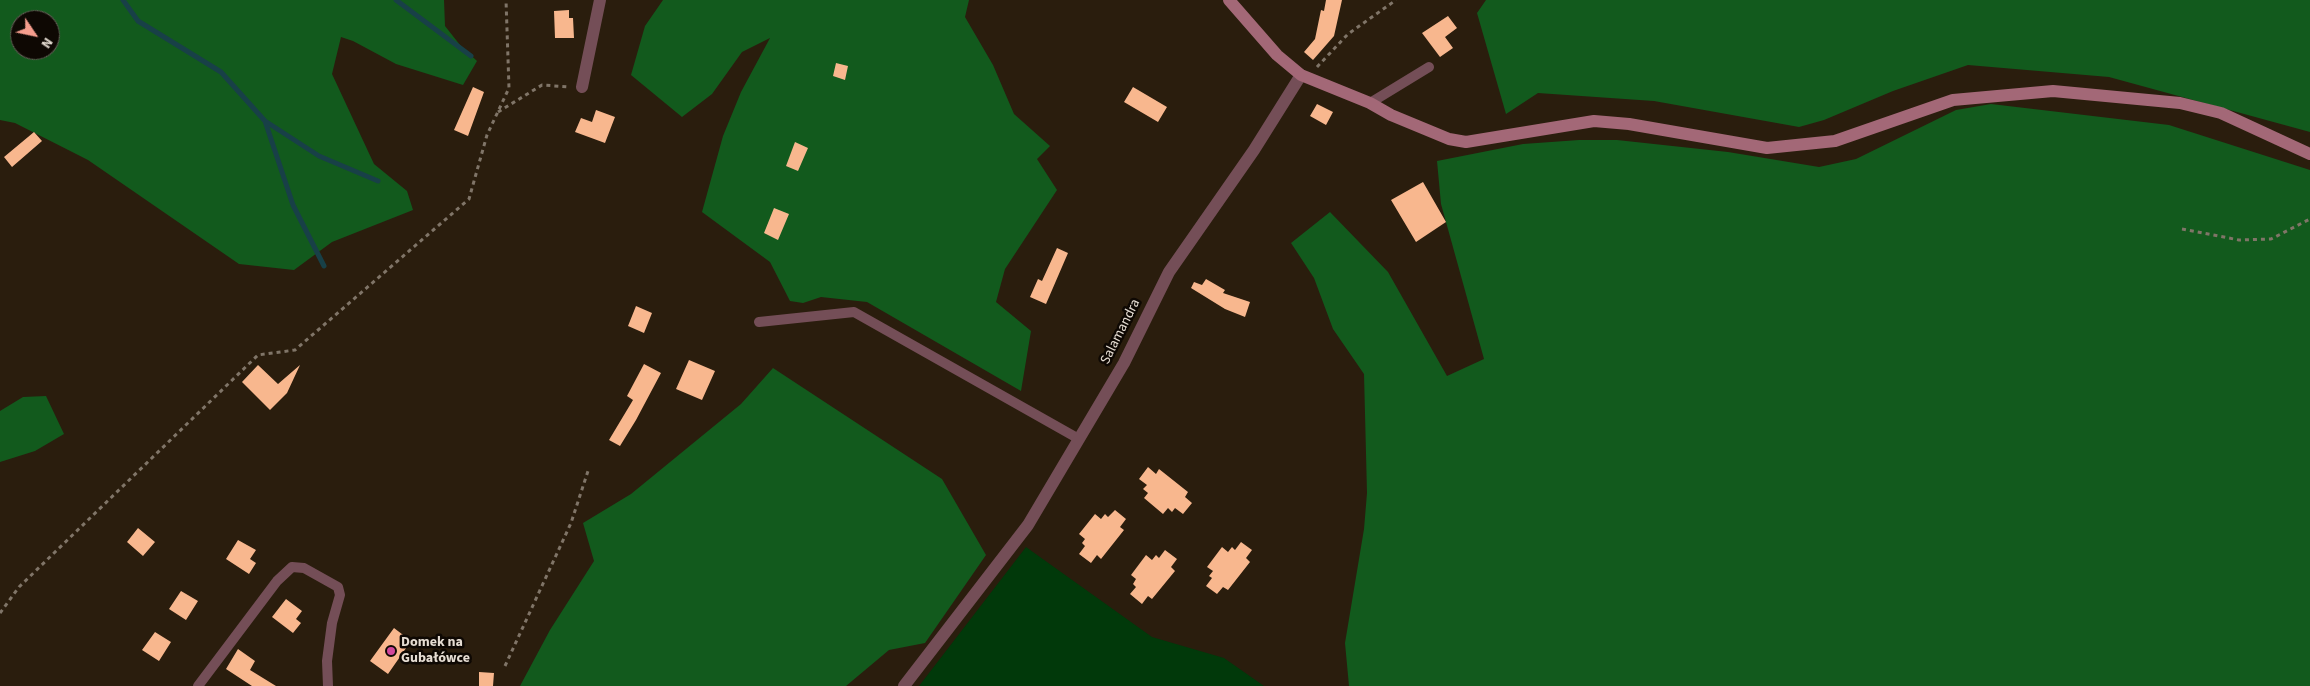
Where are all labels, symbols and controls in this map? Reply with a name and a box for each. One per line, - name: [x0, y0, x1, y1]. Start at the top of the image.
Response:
- north arrow: [10, 10, 60, 60]
- text: N: [36, 33, 58, 52]
- street label: Salamandra: [1097, 297, 1145, 367]
- place label: Domek na Gubałówce: [401, 635, 470, 668]
- marker: Domek na Gubałówce: [385, 645, 397, 657]

